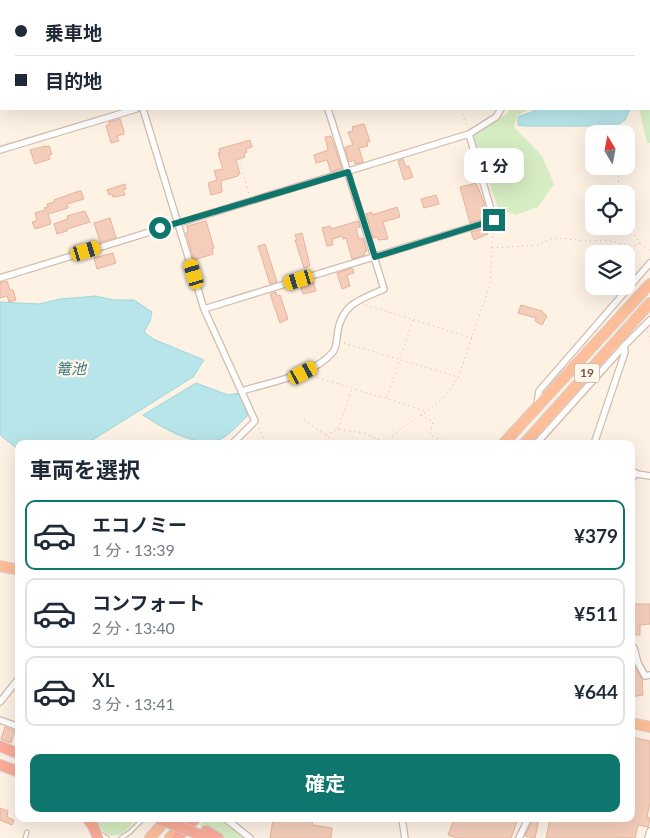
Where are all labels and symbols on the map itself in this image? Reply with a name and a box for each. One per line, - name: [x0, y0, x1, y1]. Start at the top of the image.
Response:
- north arrow: [585, 125, 635, 175]
- callout: 1 分: [464, 148, 524, 182]
- route end: [483, 209, 505, 231]
- route start: [149, 217, 171, 239]
- car: [69, 239, 102, 263]
- car: [182, 257, 205, 291]
- car: [282, 268, 315, 292]
- water label: 篭池: [56, 359, 88, 377]
- car: [286, 359, 319, 387]
- road number: 19: [574, 363, 600, 382]

